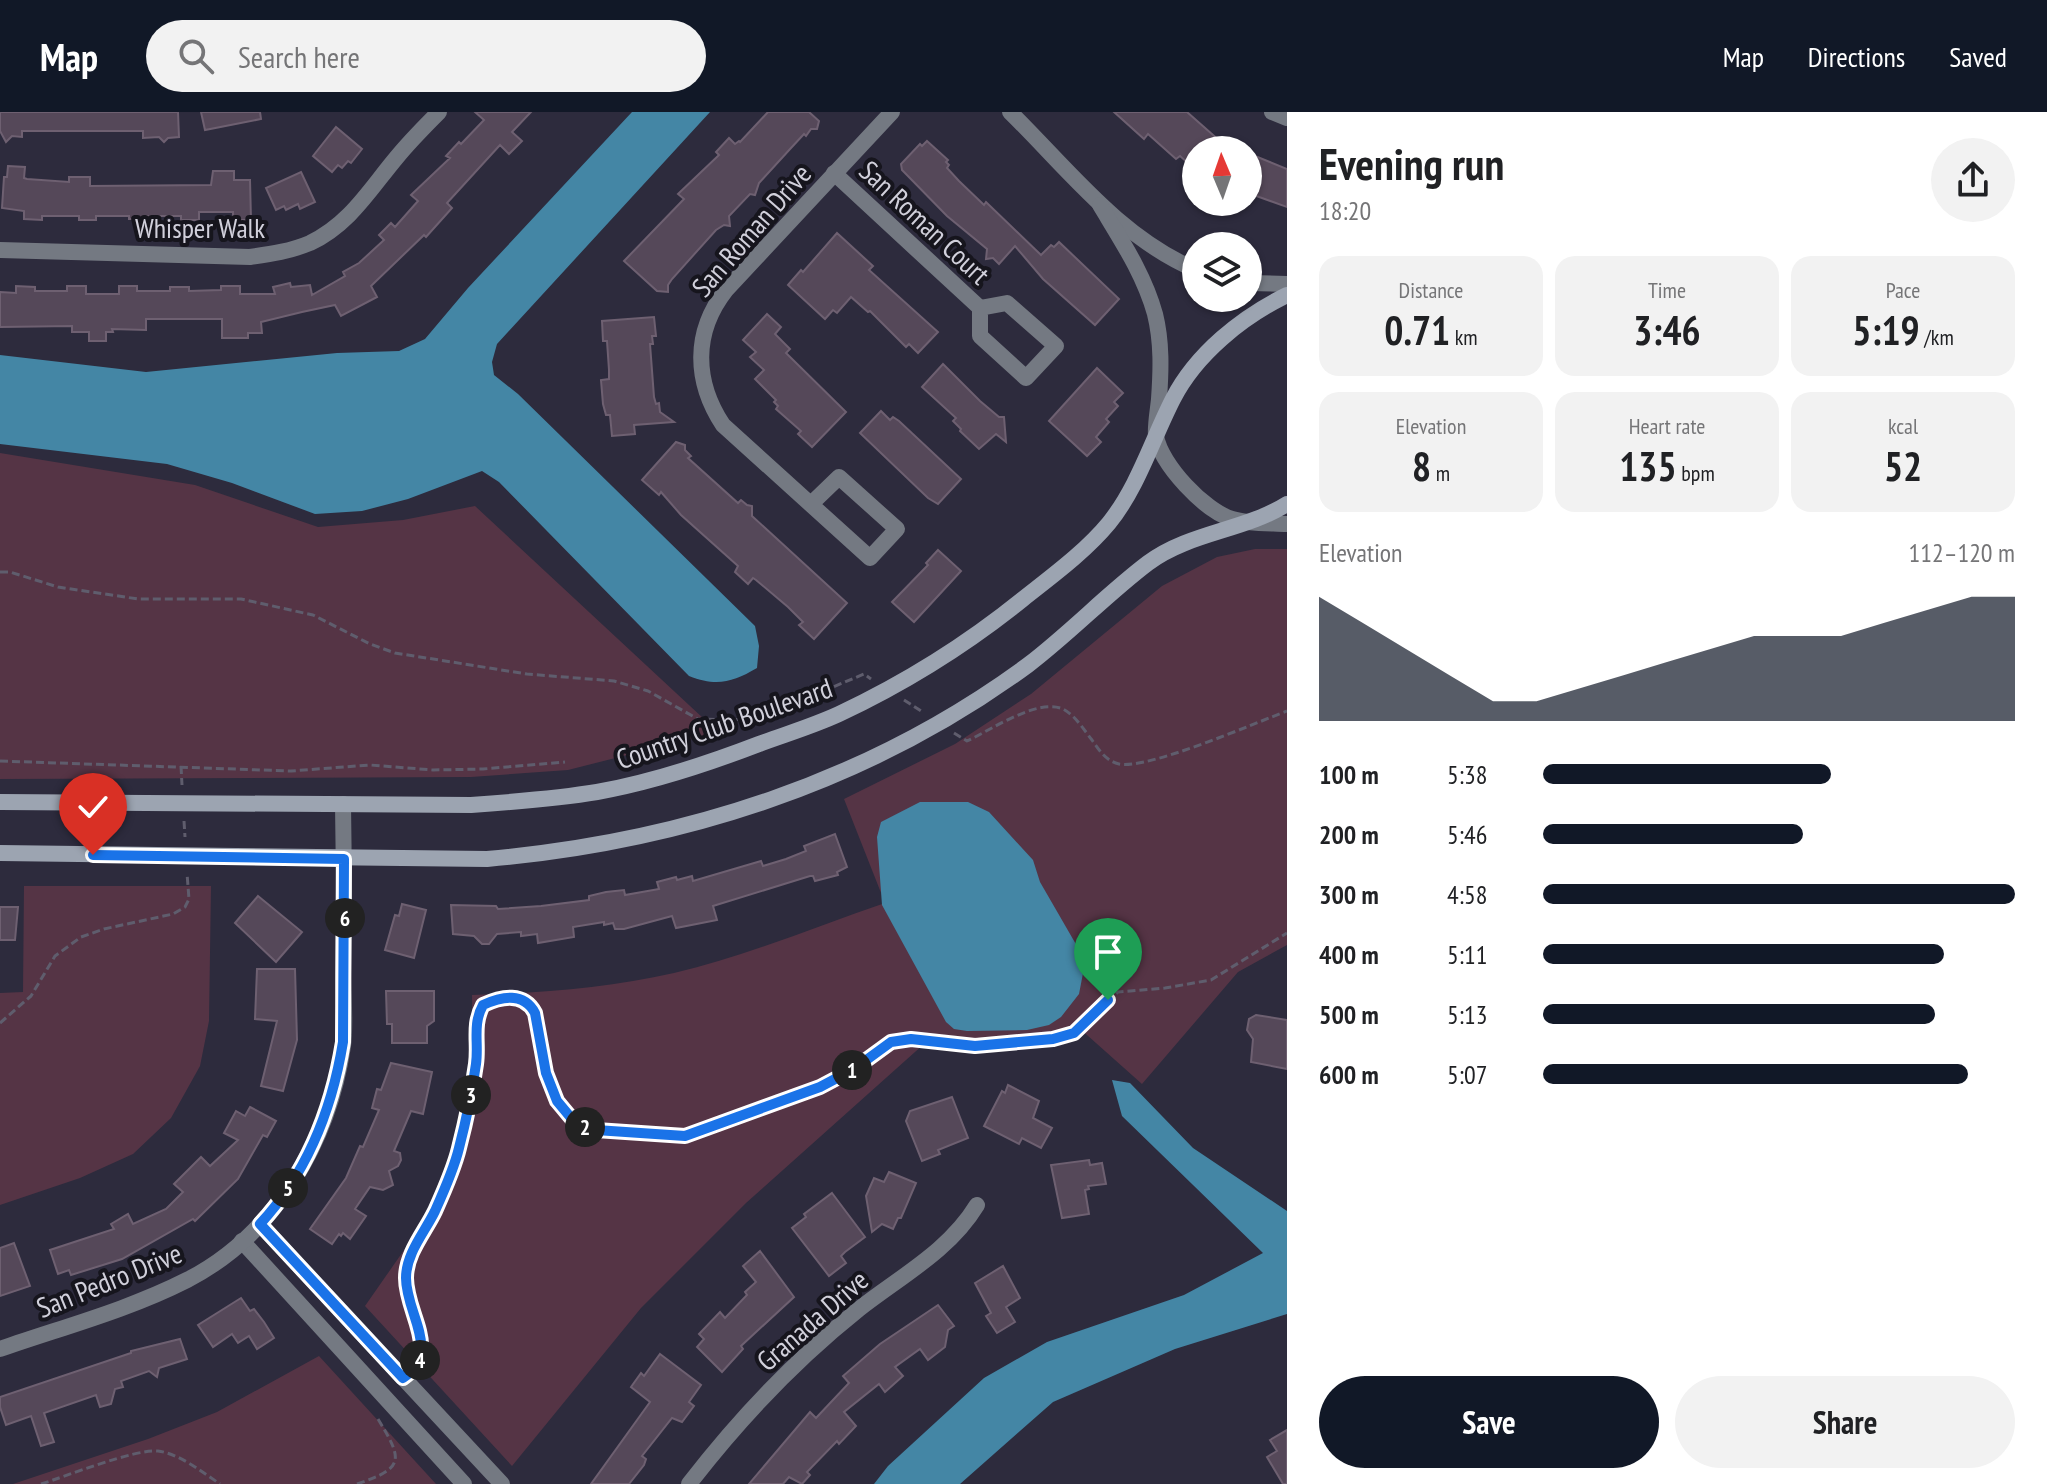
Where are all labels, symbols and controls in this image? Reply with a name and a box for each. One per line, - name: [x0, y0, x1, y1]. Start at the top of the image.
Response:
- search box: [146, 20, 706, 92]
- text: Map: [40, 32, 98, 81]
- icon: search: [174, 34, 218, 78]
- text: Search here: [238, 37, 360, 76]
- text: Map: [1723, 38, 1764, 75]
- text: Directions: [1808, 38, 1905, 75]
- text: Saved: [1949, 38, 2007, 75]
- text: Evening run: [1319, 135, 1504, 192]
- north arrow: [1182, 136, 1262, 216]
- map controls: [1182, 136, 1262, 312]
- button: share: [1931, 138, 2015, 222]
- street label: San Roman Court: [852, 152, 998, 292]
- street label: San Roman Drive: [683, 156, 819, 304]
- text: 18:20: [1319, 194, 1371, 227]
- street label: Whisper Walk: [135, 209, 265, 246]
- button: layers: [1182, 232, 1262, 312]
- text: Distance: [1399, 276, 1463, 304]
- text: Time: [1648, 276, 1686, 304]
- text: Pace: [1886, 276, 1920, 304]
- text: 0.71: [1384, 304, 1450, 356]
- text: 3:46: [1633, 304, 1701, 356]
- text: 5:19: [1852, 304, 1920, 356]
- text: km: [1450, 323, 1478, 351]
- text: /km: [1920, 323, 1954, 351]
- text: Elevation: [1396, 412, 1466, 440]
- text: Heart rate: [1629, 412, 1705, 440]
- text: kcal: [1888, 412, 1918, 440]
- text: 8: [1412, 440, 1431, 492]
- text: 135: [1619, 440, 1677, 492]
- text: 52: [1884, 440, 1922, 492]
- text: m: [1431, 459, 1450, 487]
- text: bpm: [1677, 459, 1715, 487]
- text: Elevation: [1319, 536, 1402, 569]
- text: 112–120 m: [1909, 536, 2015, 569]
- street label: Country Club Boulevard: [611, 669, 837, 777]
- text: 100 m: [1319, 758, 1379, 791]
- text: 5:38: [1447, 758, 1487, 791]
- pin: [59, 773, 127, 855]
- icon: check: [71, 785, 115, 829]
- text: 200 m: [1319, 818, 1379, 851]
- text: 5:46: [1447, 818, 1487, 851]
- text: 300 m: [1319, 878, 1379, 911]
- text: 4:58: [1447, 878, 1487, 911]
- pin: 6: [325, 898, 365, 938]
- text: 6: [340, 904, 350, 932]
- pin: [1074, 918, 1142, 1000]
- icon: arrive: [1086, 930, 1130, 974]
- text: 400 m: [1319, 938, 1379, 971]
- text: 5:11: [1447, 938, 1487, 971]
- text: 500 m: [1319, 998, 1379, 1031]
- text: 5:13: [1447, 998, 1487, 1031]
- pin: 1: [832, 1050, 872, 1090]
- text: 1: [847, 1056, 857, 1084]
- text: 600 m: [1319, 1058, 1379, 1091]
- text: 5:07: [1447, 1058, 1487, 1091]
- pin: 3: [451, 1075, 491, 1115]
- text: 3: [466, 1081, 476, 1109]
- pin: 2: [565, 1107, 605, 1147]
- text: 2: [580, 1113, 590, 1141]
- pin: 5: [268, 1168, 308, 1208]
- text: 5: [283, 1174, 293, 1202]
- street label: San Pedro Drive: [31, 1234, 187, 1326]
- street label: Granada Drive: [748, 1261, 876, 1379]
- pin: 4: [400, 1340, 440, 1380]
- text: 4: [415, 1346, 425, 1374]
- button: Save: [1319, 1376, 1659, 1468]
- button: Share: [1675, 1376, 2015, 1468]

